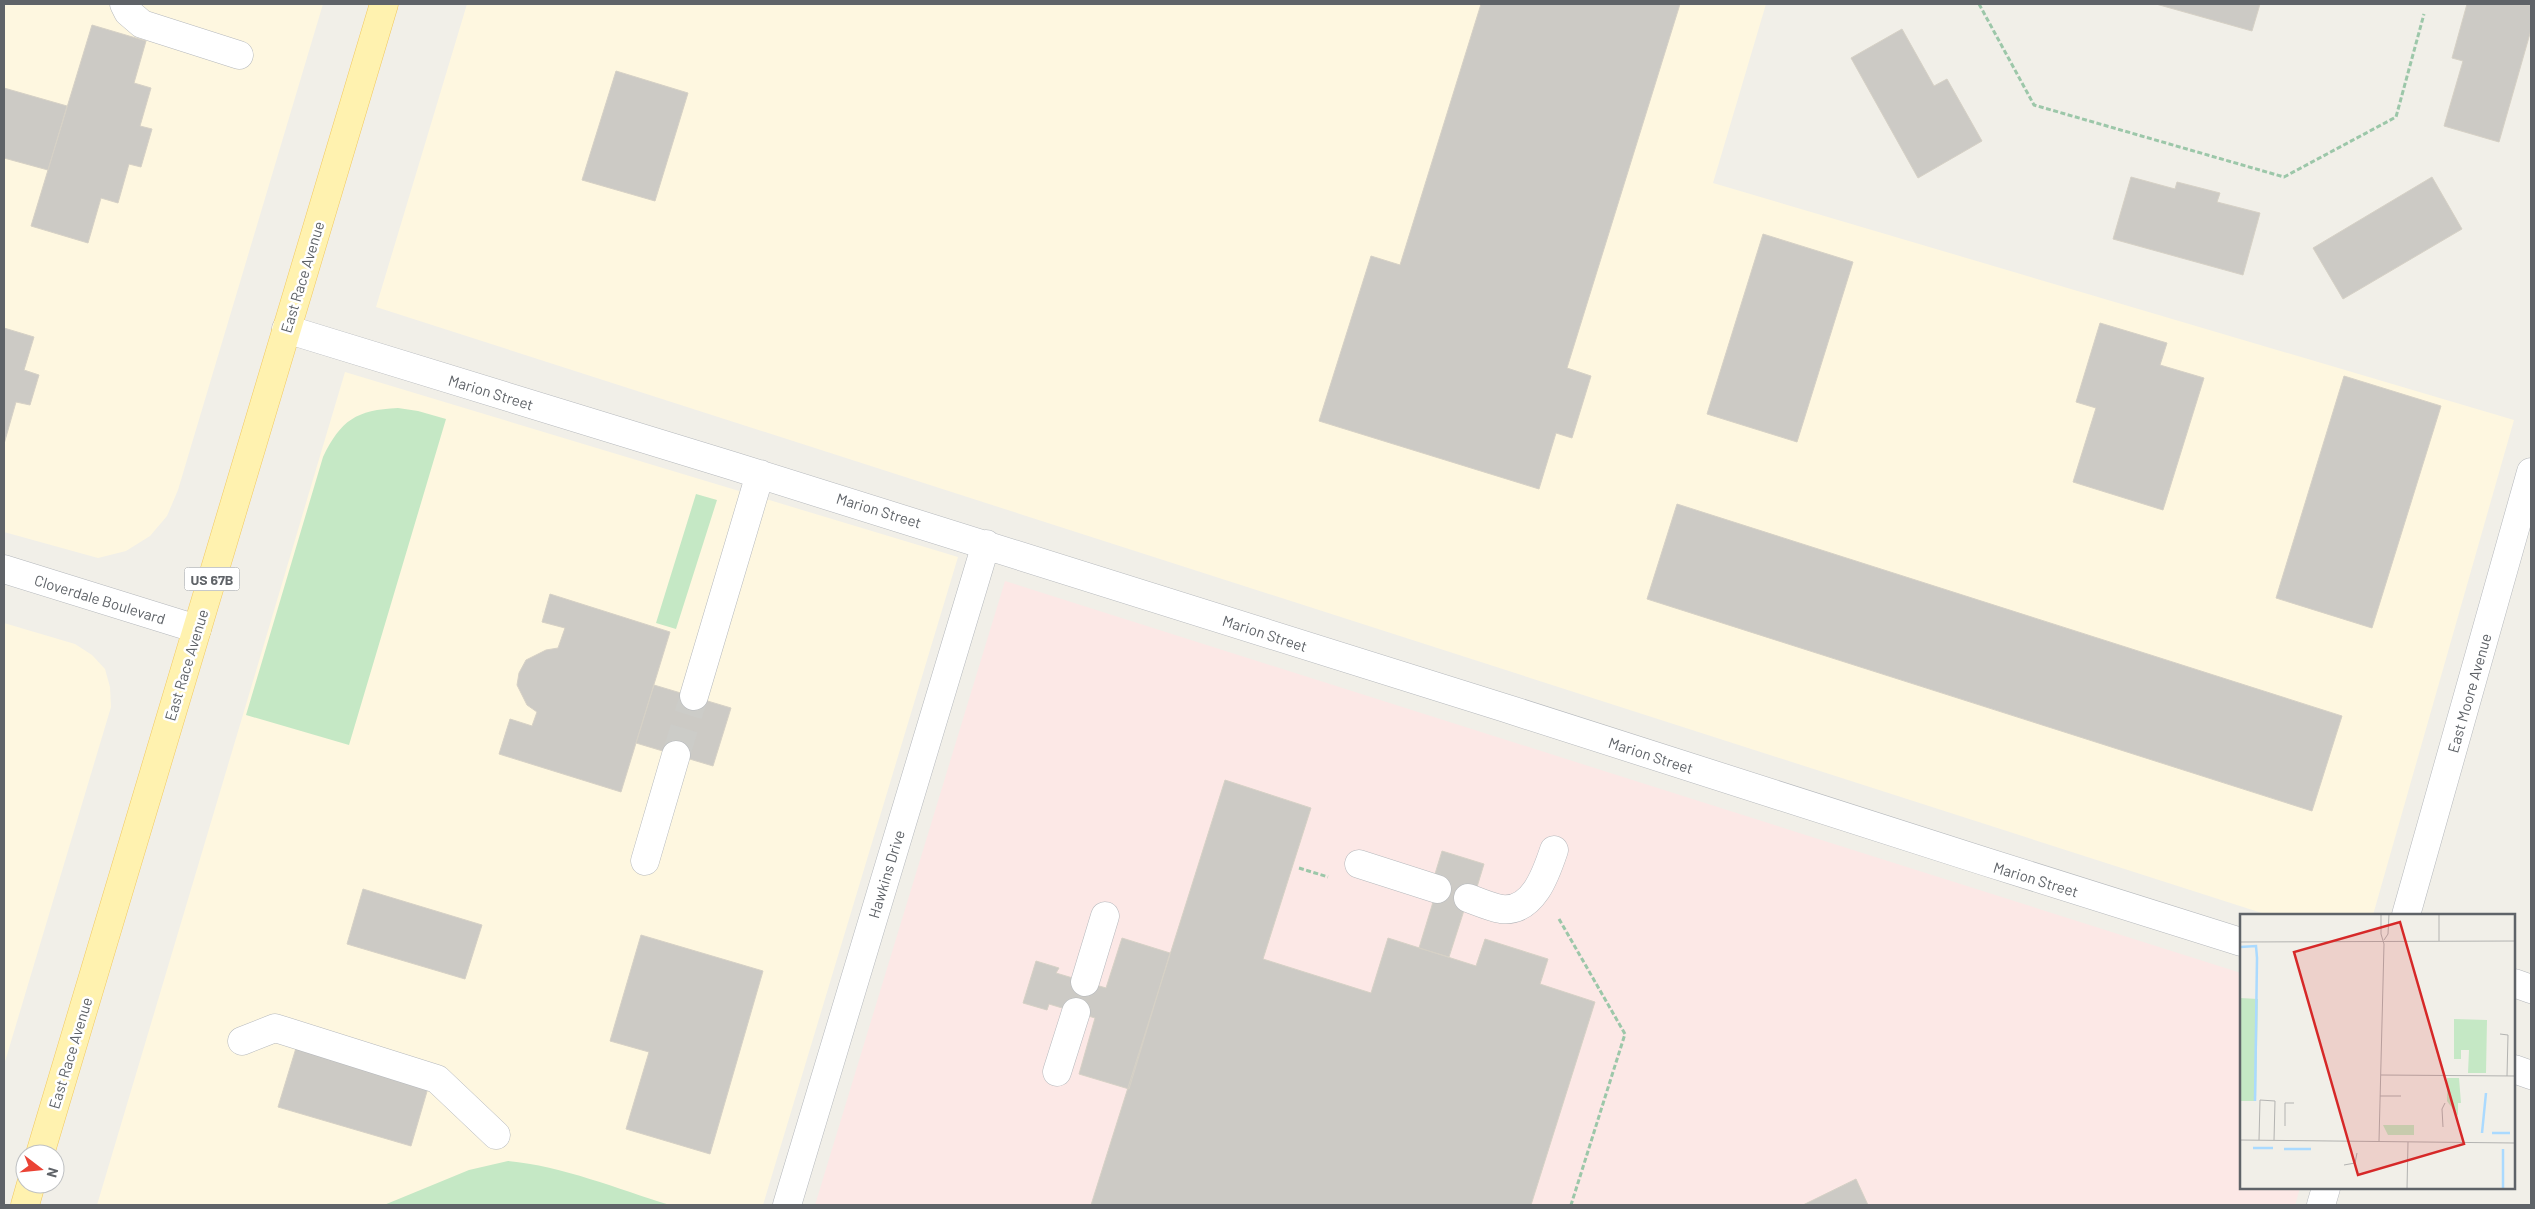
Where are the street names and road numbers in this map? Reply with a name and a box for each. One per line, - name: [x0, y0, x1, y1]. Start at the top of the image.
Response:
- street label: East Race Avenue: [276, 219, 328, 335]
- street label: Marion Street: [446, 371, 536, 413]
- street label: Marion Street: [834, 489, 924, 531]
- road number: US 67B: [184, 568, 240, 590]
- street label: Cloverdale Boulevard: [32, 571, 168, 627]
- street label: East Race Avenue: [160, 607, 212, 723]
- street label: Marion Street: [1220, 611, 1310, 655]
- street label: East Moore Avenue: [2443, 631, 2495, 755]
- street label: Marion Street: [1606, 733, 1696, 777]
- street label: Hawkins Drive: [864, 828, 908, 920]
- street label: Marion Street: [1991, 858, 2081, 900]
- street label: East Race Avenue: [44, 995, 96, 1111]

